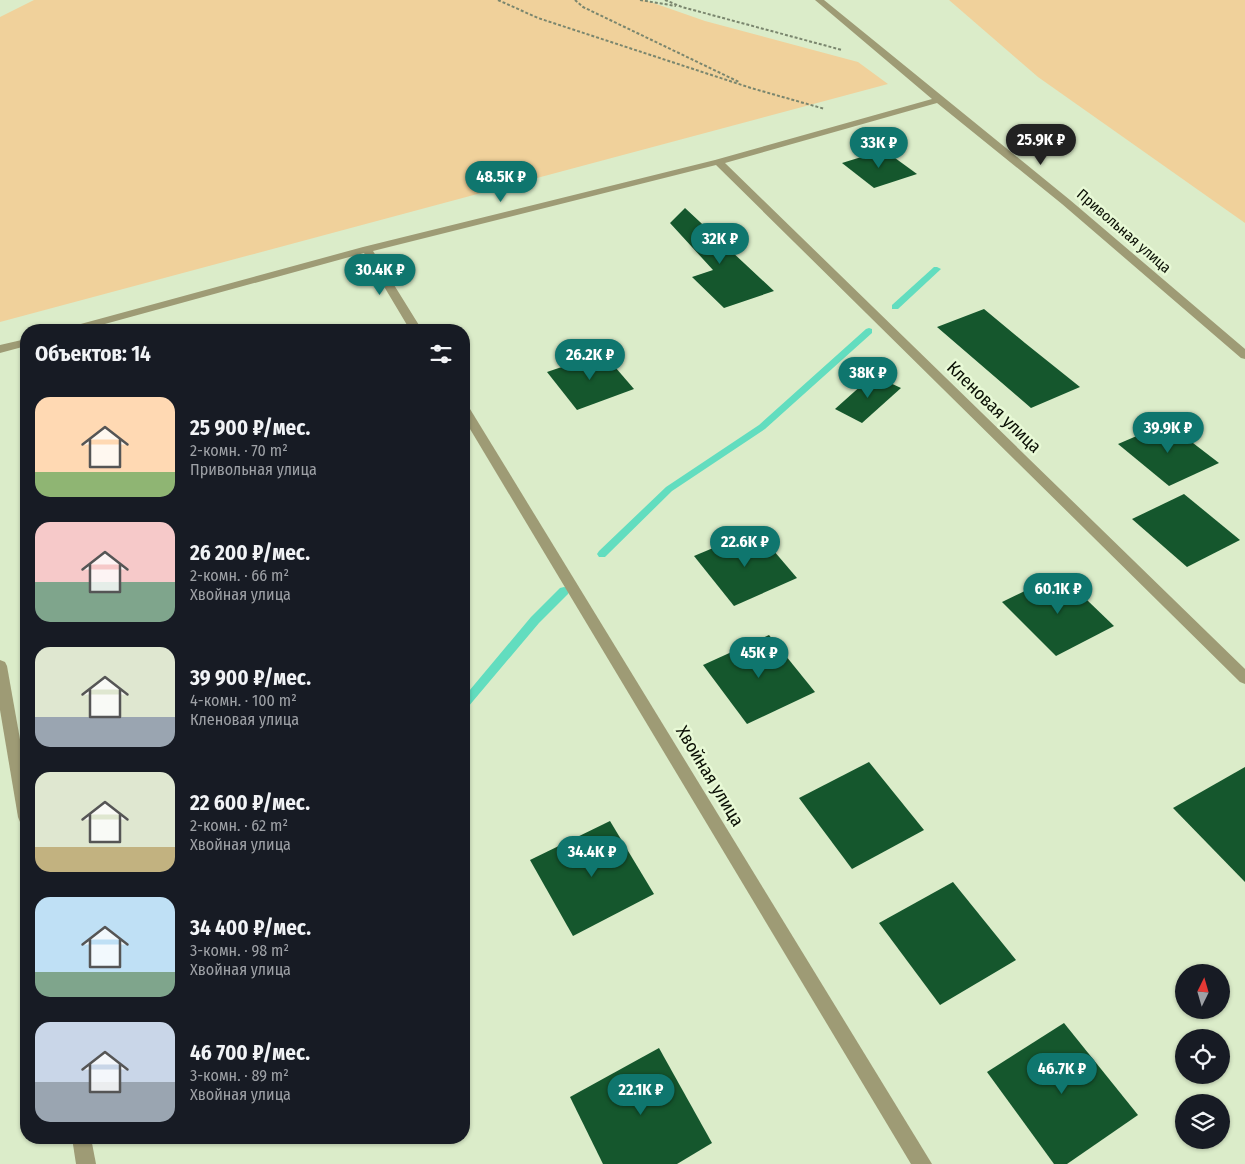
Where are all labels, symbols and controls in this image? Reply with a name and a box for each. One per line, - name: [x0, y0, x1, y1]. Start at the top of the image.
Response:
- pin: 25.9K ₽: [995, 124, 1087, 166]
- pin: 33K ₽: [844, 126, 914, 169]
- text: 25.9K ₽: [1017, 130, 1065, 149]
- text: 33K ₽: [861, 133, 897, 152]
- pin: 48.5K ₽: [455, 160, 547, 203]
- text: 48.5K ₽: [476, 167, 526, 186]
- street label: Привольная улица: [1073, 185, 1175, 277]
- pin: 32K ₽: [685, 222, 755, 265]
- text: 32K ₽: [702, 229, 738, 248]
- pin: 30.4K ₽: [334, 254, 426, 296]
- text: 30.4K ₽: [355, 260, 405, 279]
- pin: 26.2K ₽: [544, 338, 636, 381]
- icon: filters: [427, 340, 455, 368]
- text: Объектов: 14: [35, 341, 151, 367]
- text: 26.2K ₽: [566, 345, 614, 364]
- pin: 38K ₽: [833, 356, 903, 399]
- street label: Кленовая улица: [942, 356, 1046, 458]
- text: 38K ₽: [849, 363, 887, 382]
- pin: 39.9K ₽: [1122, 412, 1214, 454]
- text: 25 900 ₽/мес.: [190, 415, 310, 441]
- icon: home: [75, 417, 135, 477]
- text: 39.9K ₽: [1144, 418, 1192, 437]
- text: 2-комн. · 70 m²: [190, 441, 288, 460]
- text: Привольная улица: [190, 460, 317, 479]
- pin: 22.6K ₽: [699, 526, 791, 568]
- text: 22.6K ₽: [721, 532, 769, 551]
- text: 26 200 ₽/мес.: [190, 540, 310, 566]
- icon: home: [75, 542, 135, 602]
- text: 2-комн. · 66 m²: [190, 566, 289, 585]
- pin: 60.1K ₽: [1012, 572, 1104, 615]
- text: 60.1K ₽: [1034, 579, 1082, 598]
- text: Хвойная улица: [190, 585, 291, 604]
- pin: 45K ₽: [724, 636, 794, 679]
- text: 45K ₽: [740, 643, 778, 662]
- text: 39 900 ₽/мес.: [190, 665, 311, 691]
- icon: home: [75, 667, 135, 727]
- text: 4-комн. · 100 m²: [190, 691, 297, 710]
- text: Кленовая улица: [190, 710, 299, 729]
- street label: Хвойная улица: [671, 722, 749, 830]
- text: 22 600 ₽/мес.: [190, 790, 310, 816]
- icon: home: [75, 792, 135, 852]
- text: 2-комн. · 62 m²: [190, 816, 288, 835]
- text: Хвойная улица: [190, 835, 291, 854]
- pin: 34.4K ₽: [546, 836, 638, 878]
- text: 34.4K ₽: [568, 842, 616, 861]
- text: 34 400 ₽/мес.: [190, 915, 311, 941]
- icon: home: [75, 917, 135, 977]
- text: 3-комн. · 98 m²: [190, 941, 289, 960]
- text: Хвойная улица: [190, 960, 291, 979]
- north arrow: [1175, 964, 1230, 1019]
- map controls: [1175, 964, 1230, 1149]
- button: locate: [1175, 1029, 1230, 1084]
- text: 46 700 ₽/мес.: [190, 1040, 310, 1066]
- icon: home: [75, 1042, 135, 1102]
- pin: 46.7K ₽: [1016, 1052, 1108, 1095]
- text: 46.7K ₽: [1038, 1059, 1086, 1078]
- text: 3-комн. · 89 m²: [190, 1066, 289, 1085]
- pin: 22.1K ₽: [595, 1074, 687, 1116]
- text: 22.1K ₽: [619, 1080, 663, 1099]
- text: Хвойная улица: [190, 1085, 291, 1104]
- button: layers: [1175, 1094, 1230, 1149]

